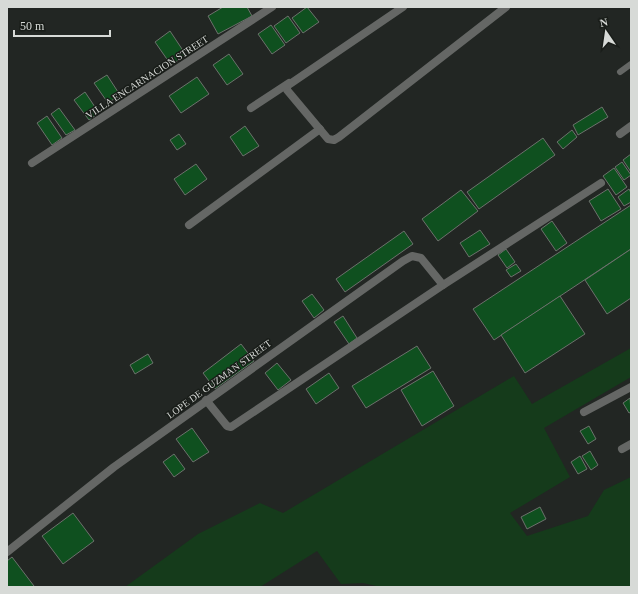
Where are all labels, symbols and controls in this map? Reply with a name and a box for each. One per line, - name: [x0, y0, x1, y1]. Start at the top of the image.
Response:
- scale bar: [14, 12, 110, 38]
- north arrow: [586, 12, 626, 52]
- text: N: [599, 16, 609, 29]
- text: 50 m: [20, 19, 45, 33]
- street label: VILLA ENCARNACION STREET: [84, 33, 210, 121]
- street label: LOPE DE GUZMAN STREET: [165, 337, 273, 421]

